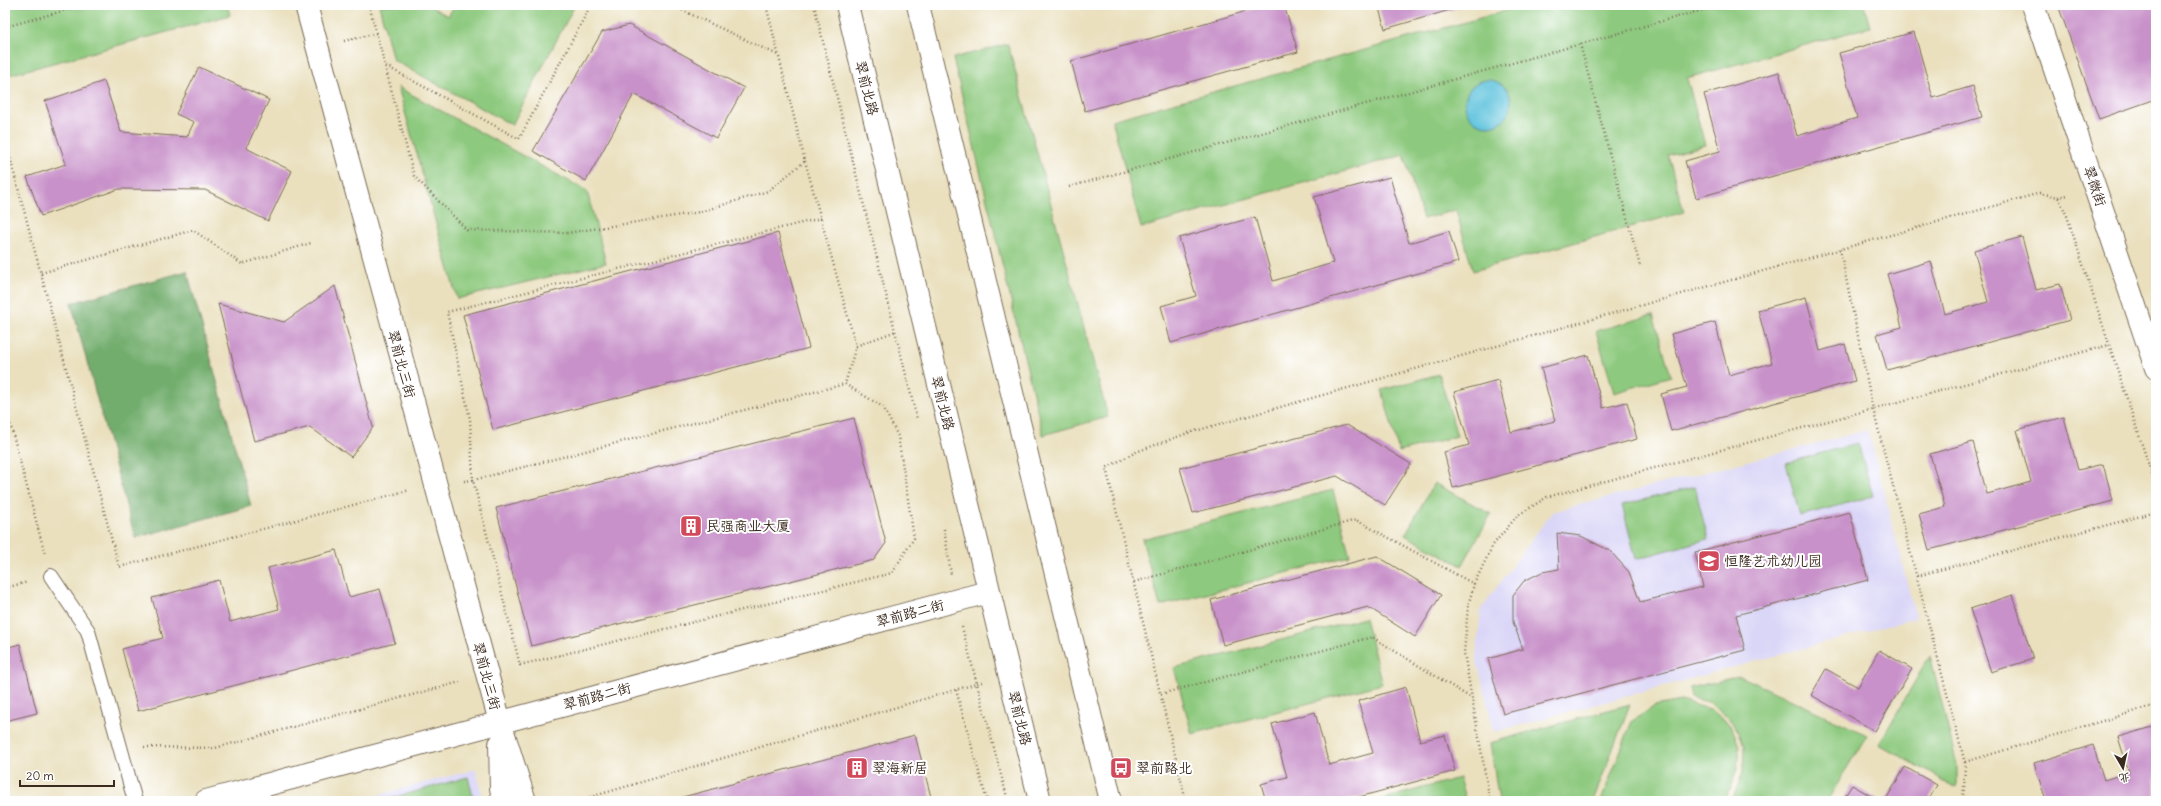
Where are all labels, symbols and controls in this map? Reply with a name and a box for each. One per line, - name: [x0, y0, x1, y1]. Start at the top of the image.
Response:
- street label: 翠前北路: [851, 59, 883, 117]
- street label: 翠微街: [2080, 163, 2110, 209]
- street label: 翠前北三街: [384, 328, 420, 400]
- street label: 翠前北路: [927, 374, 959, 432]
- building icon: 民强商业大厦: [678, 513, 704, 539]
- place label: 民强商业大厦: [706, 517, 790, 535]
- school or university icon: 恒隆艺术幼儿园: [1696, 548, 1722, 574]
- place label: 恒隆艺术幼儿园: [1724, 552, 1822, 570]
- street label: 翠前路二街: [874, 595, 946, 631]
- street label: 翠前北三街: [469, 640, 505, 712]
- street label: 翠前路二街: [561, 678, 633, 714]
- street label: 翠前北路: [1004, 689, 1036, 747]
- north arrow: [2103, 748, 2143, 788]
- building icon: 翠海新居: [844, 755, 870, 781]
- bus stop icon: 翠前路北: [1108, 755, 1134, 781]
- place label: 翠海新居: [872, 759, 928, 777]
- place label: 翠前路北: [1136, 759, 1192, 777]
- scale bar: [20, 762, 114, 788]
- text: 20 m: [26, 768, 54, 783]
- text: 北: [2118, 770, 2131, 786]

